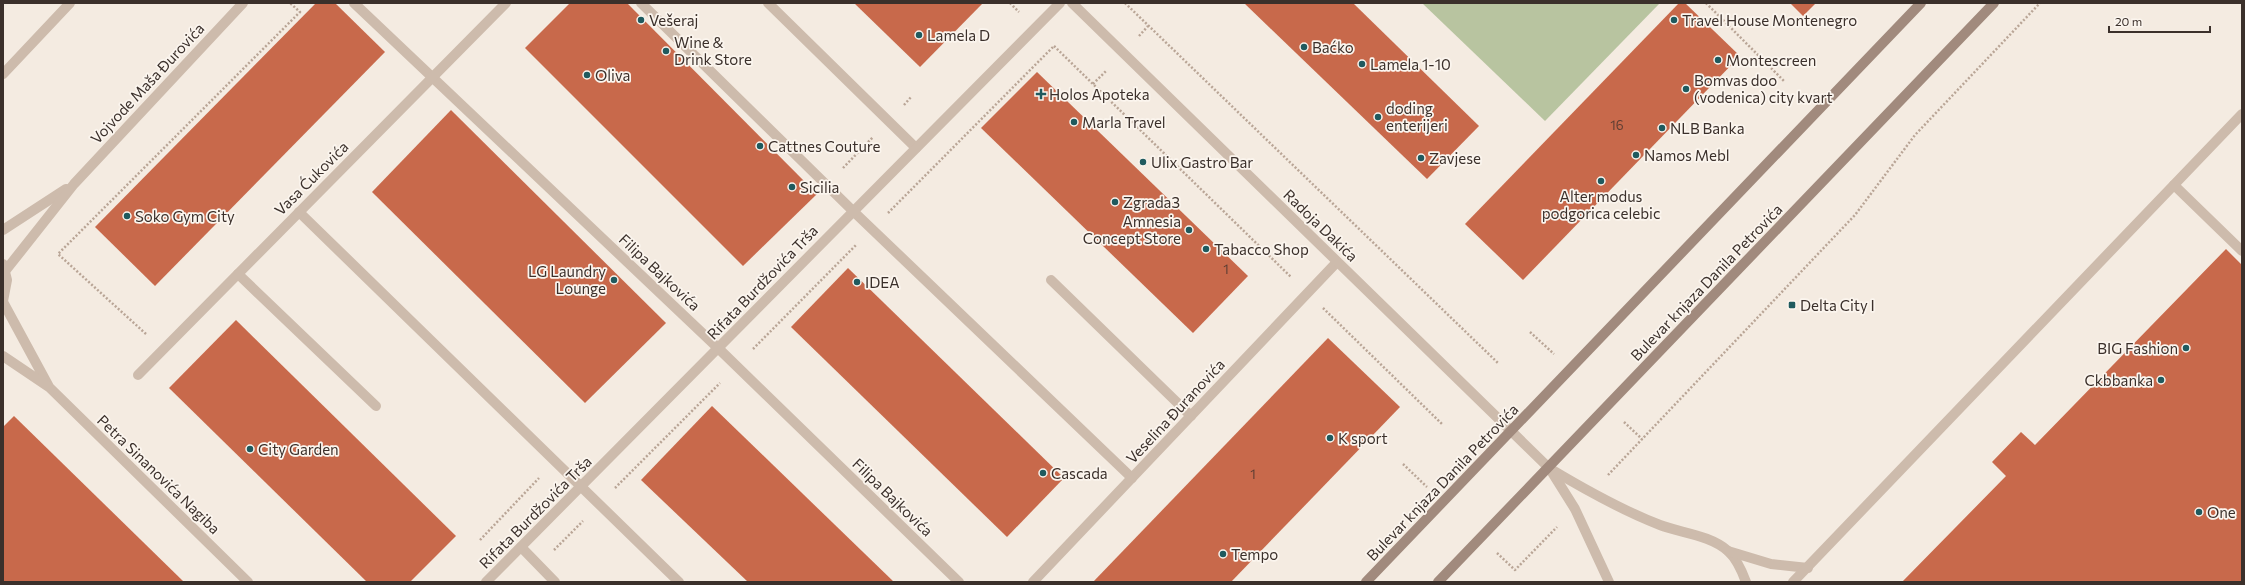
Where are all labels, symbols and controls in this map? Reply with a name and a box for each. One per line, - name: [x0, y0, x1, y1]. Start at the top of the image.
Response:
- scale bar: [2109, 8, 2210, 34]
- place label: Vešeraj: [649, 11, 698, 29]
- place label: Travel House Montenegro: [1682, 11, 1857, 29]
- text: 20 m: [2115, 14, 2142, 28]
- marker: Vešeraj: [636, 15, 646, 25]
- marker: Travel House Montenegro: [1669, 15, 1679, 25]
- street label: Vojvode Maša Đurovića: [86, 19, 208, 147]
- place label: Lamela D: [927, 26, 990, 44]
- marker: Lamela D: [914, 30, 924, 40]
- place label: Wine & Drink Store: [674, 33, 752, 68]
- place label: Baćko: [1312, 38, 1354, 56]
- marker: Baćko: [1299, 42, 1309, 52]
- marker: Wine & Drink Store: [661, 46, 671, 56]
- place label: Montescreen: [1726, 51, 1816, 69]
- place label: Lamela 1-10: [1370, 55, 1451, 73]
- marker: Montescreen: [1713, 55, 1723, 65]
- marker: Lamela 1-10: [1357, 59, 1367, 69]
- place label: Oliva: [595, 66, 630, 84]
- marker: Oliva: [582, 70, 592, 80]
- place label: Bomvas doo (vodenica) city kvart: [1694, 71, 1833, 106]
- marker: Bomvas doo (vodenica) city kvart: [1681, 84, 1691, 94]
- place label: Holos Apoteka: [1049, 85, 1150, 103]
- marker: Holos Apoteka: [1036, 89, 1046, 99]
- place label: doding enterijeri: [1386, 99, 1448, 134]
- marker: doding enterijeri: [1373, 112, 1383, 122]
- place label: Marla Travel: [1082, 113, 1166, 131]
- marker: Marla Travel: [1069, 117, 1079, 127]
- house number: 16: [1610, 117, 1624, 133]
- place label: NLB Banka: [1670, 119, 1745, 137]
- marker: NLB Banka: [1657, 123, 1667, 133]
- street label: Vasa Ćukovića: [270, 137, 352, 219]
- place label: Cattnes Couture: [768, 137, 881, 155]
- marker: Cattnes Couture: [755, 141, 765, 151]
- place label: Namos Mebl: [1644, 146, 1730, 164]
- place label: Zavjese: [1429, 149, 1481, 167]
- marker: Namos Mebl: [1631, 150, 1641, 160]
- place label: Ulix Gastro Bar: [1151, 153, 1253, 171]
- marker: Zavjese: [1416, 153, 1426, 163]
- marker: Ulix Gastro Bar: [1138, 157, 1148, 167]
- marker: Alter modus podgorica celebic: [1596, 176, 1606, 186]
- place label: Sicilia: [800, 178, 839, 196]
- marker: Sicilia: [787, 182, 797, 192]
- street label: Radoja Dakića: [1280, 185, 1362, 265]
- place label: Alter modus podgorica celebic: [1542, 187, 1660, 222]
- place label: Zgrada3: [1123, 193, 1180, 211]
- marker: Zgrada3: [1110, 197, 1120, 207]
- street label: Bulevar knjaza Danila Petrovića: [1626, 200, 1786, 364]
- place label: Soko Gym City: [135, 207, 235, 225]
- marker: Soko Gym City: [122, 211, 132, 221]
- place label: Amnesia Concept Store: [1083, 212, 1181, 247]
- street label: Rifata Burdžovića Trša: [703, 221, 821, 343]
- marker: Amnesia Concept Store: [1184, 225, 1194, 235]
- street label: Filipa Bajkovića: [616, 230, 704, 314]
- place label: Tabacco Shop: [1214, 240, 1309, 258]
- marker: Tabacco Shop: [1201, 244, 1211, 254]
- house number: 1: [1223, 261, 1229, 277]
- place label: LG Laundry Lounge: [528, 262, 606, 297]
- place label: IDEA: [865, 273, 900, 291]
- marker: LG Laundry Lounge: [609, 275, 619, 285]
- marker: IDEA: [852, 277, 862, 287]
- place label: Delta City I: [1800, 296, 1875, 314]
- marker: Delta City I: [1787, 300, 1797, 310]
- place label: BIG Fashion: [2097, 339, 2178, 357]
- marker: BIG Fashion: [2181, 343, 2191, 353]
- street label: Veselina Đuranovića: [1122, 355, 1228, 467]
- place label: Ckbbanka: [2084, 371, 2153, 389]
- marker: Ckbbanka: [2156, 375, 2166, 385]
- street label: Bulevar knjaza Danila Petrovića: [1362, 400, 1522, 564]
- street label: Petra Sinanovića Nagiba: [94, 411, 224, 537]
- place label: K sport: [1338, 429, 1388, 447]
- marker: K sport: [1325, 433, 1335, 443]
- place label: City Garden: [258, 440, 339, 458]
- marker: City Garden: [245, 444, 255, 454]
- street label: Rifata Burdžovića Trša: [475, 452, 595, 572]
- street label: Filipa Bajkovića: [849, 454, 937, 540]
- place label: Cascada: [1051, 464, 1108, 482]
- house number: 1: [1250, 466, 1256, 482]
- marker: Cascada: [1038, 468, 1048, 478]
- place label: One: [2207, 503, 2236, 521]
- marker: One: [2194, 507, 2204, 517]
- place label: Tempo: [1231, 545, 1278, 563]
- marker: Tempo: [1218, 549, 1228, 559]

